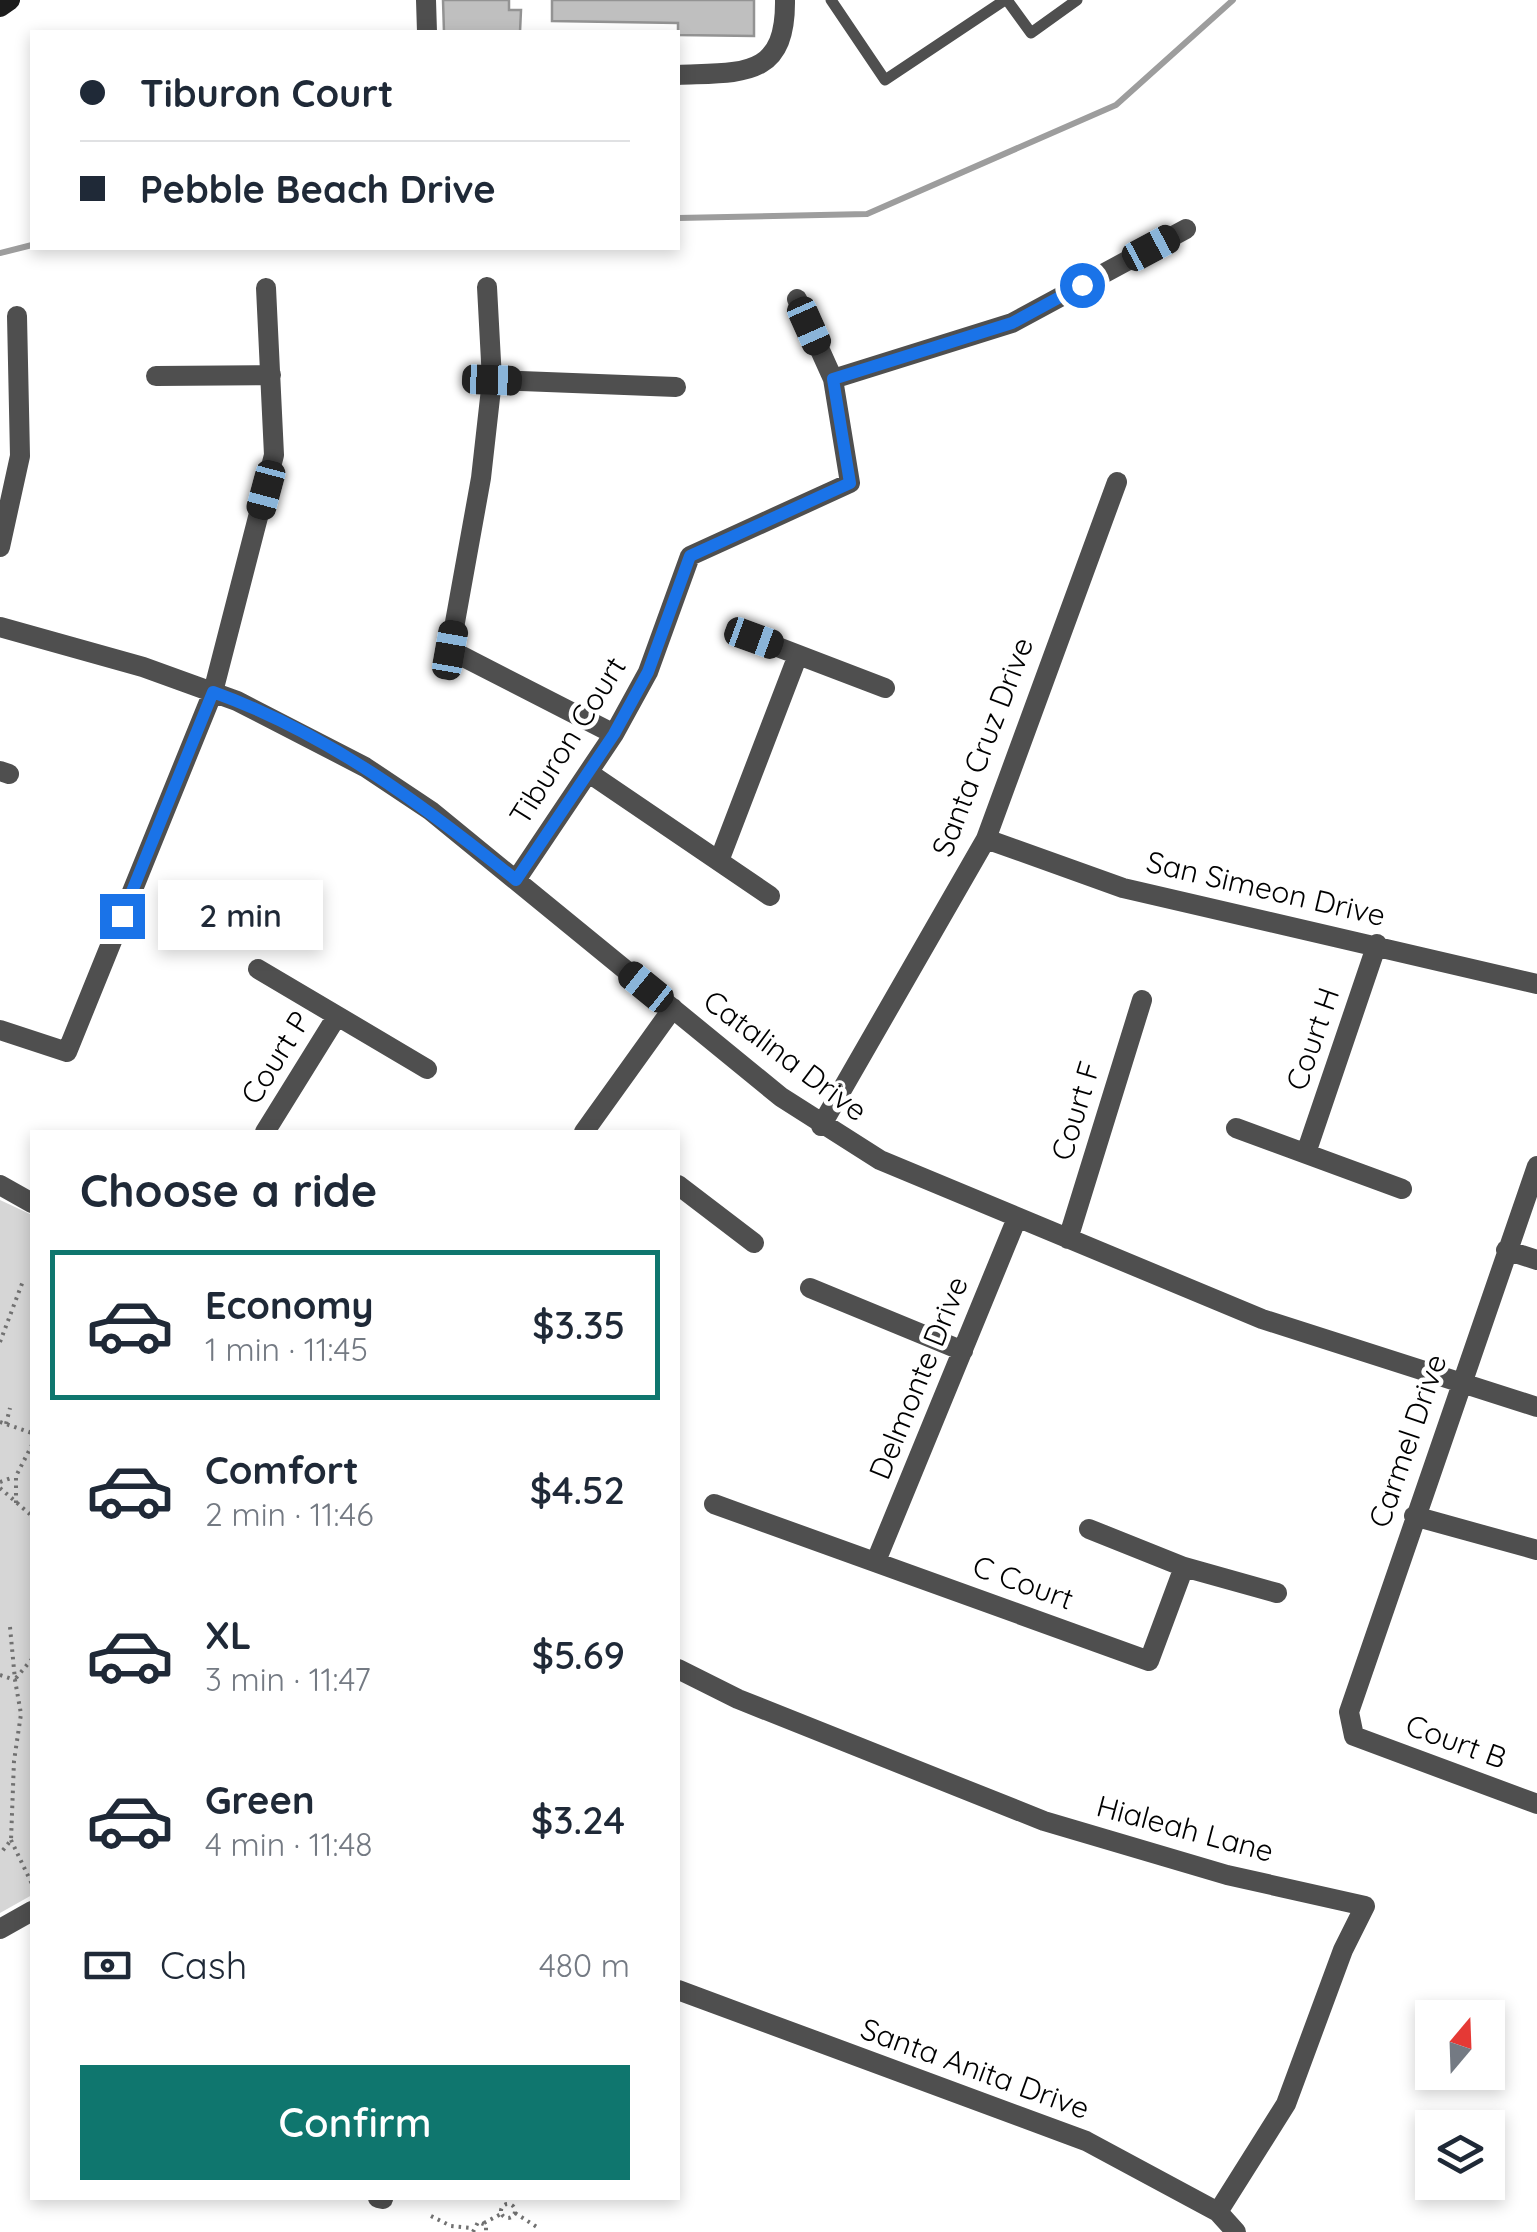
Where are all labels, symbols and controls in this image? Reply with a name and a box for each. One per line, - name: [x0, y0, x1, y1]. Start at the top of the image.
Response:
- text: Tiburon Court: [140, 69, 393, 117]
- text: Pebble Beach Drive: [140, 165, 496, 213]
- car: [1117, 221, 1185, 275]
- route start: [1060, 263, 1105, 308]
- car: [783, 292, 835, 360]
- car: [461, 364, 523, 396]
- car: [244, 457, 288, 523]
- car: [721, 614, 787, 662]
- car: [430, 618, 470, 682]
- street label: Santa Cruz Drive: [923, 632, 1041, 862]
- street label: Tiburon Court: [500, 649, 634, 831]
- street label: San Simeon Drive: [1143, 842, 1389, 934]
- callout: 2 min: [157, 881, 322, 951]
- route end: [100, 894, 145, 939]
- text: 2 min: [199, 895, 282, 935]
- car: [613, 956, 679, 1018]
- street label: Catalina Drive: [696, 981, 875, 1129]
- street label: Court H: [1277, 982, 1347, 1095]
- street label: Court P: [232, 1004, 318, 1111]
- street label: Court F: [1042, 1057, 1108, 1165]
- text: Choose a ride: [80, 1162, 377, 1218]
- street label: Delmonte Drive: [860, 1270, 976, 1485]
- icon: car: [85, 1280, 175, 1370]
- text: Economy: [205, 1281, 374, 1329]
- text: $3.35: [532, 1301, 625, 1349]
- text: 1 min · 11:45: [205, 1329, 368, 1369]
- street label: Carmel Drive: [1360, 1349, 1454, 1532]
- icon: car: [85, 1445, 175, 1535]
- text: Comfort: [205, 1446, 359, 1494]
- text: $4.52: [530, 1466, 625, 1514]
- text: 2 min · 11:46: [205, 1494, 373, 1534]
- street label: C Court: [968, 1546, 1079, 1618]
- icon: car: [85, 1610, 175, 1700]
- text: XL: [205, 1611, 251, 1659]
- text: $5.69: [532, 1631, 625, 1679]
- text: 3 min · 11:47: [205, 1659, 371, 1699]
- street label: Court B: [1401, 1705, 1512, 1777]
- icon: car: [85, 1775, 175, 1865]
- text: Green: [205, 1776, 315, 1824]
- street label: Hialeah Lane: [1093, 1786, 1278, 1870]
- text: $3.24: [531, 1796, 625, 1844]
- text: 4 min · 11:48: [205, 1824, 373, 1864]
- icon: cash: [80, 1938, 135, 1993]
- text: Cash: [160, 1941, 247, 1989]
- text: 480 m: [539, 1945, 630, 1985]
- north arrow: [1415, 2000, 1505, 2090]
- map controls: [1415, 2000, 1505, 2200]
- street label: Santa Anita Drive: [856, 2009, 1095, 2127]
- button: Confirm: [80, 2065, 630, 2180]
- button: layers: [1415, 2110, 1505, 2200]

